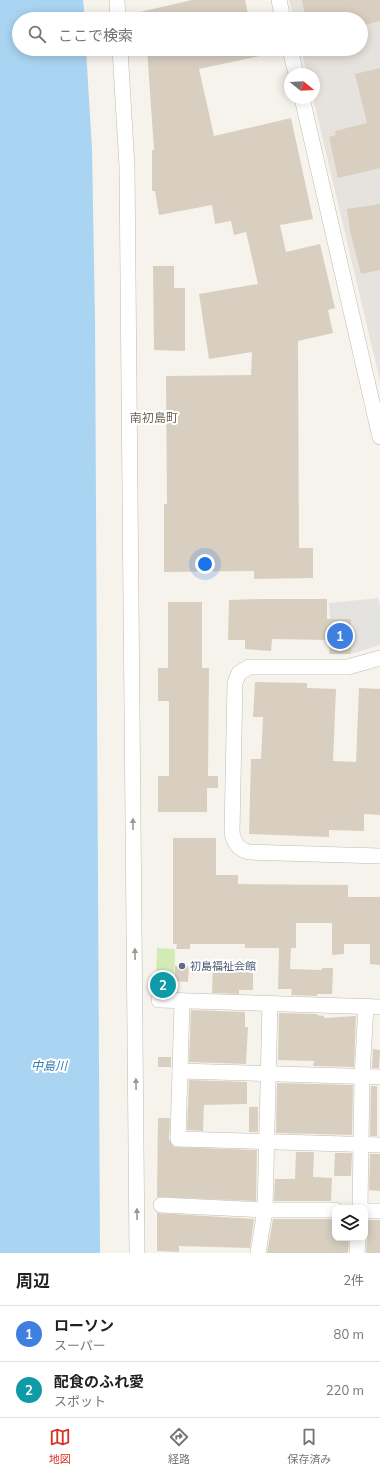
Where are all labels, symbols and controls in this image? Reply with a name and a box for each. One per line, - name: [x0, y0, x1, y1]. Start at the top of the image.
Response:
- search box: [12, 12, 368, 56]
- icon: search: [26, 23, 48, 45]
- text: ここで検索: [58, 26, 133, 45]
- north arrow: [284, 68, 320, 104]
- district label: 南初島町: [130, 410, 178, 425]
- your location: [195, 554, 215, 574]
- pin: 1: [327, 621, 353, 651]
- one-way arrow: [130, 817, 136, 830]
- one-way arrow: [131, 948, 138, 960]
- place label: 初島福祉会館: [190, 959, 256, 973]
- marker: 初島福祉会館: [177, 961, 187, 971]
- pin: 2: [150, 970, 176, 1000]
- water label: 中島川: [31, 1058, 69, 1073]
- one-way arrow: [133, 1077, 139, 1090]
- map controls: [332, 1205, 368, 1241]
- button: layers: [332, 1205, 368, 1241]
- one-way arrow: [134, 1207, 140, 1220]
- text: 周辺: [16, 1270, 50, 1291]
- text: 2件: [343, 1272, 364, 1288]
- text: ローソン: [54, 1316, 114, 1335]
- text: 1: [25, 1326, 33, 1342]
- text: 80 m: [334, 1326, 364, 1342]
- text: スーパー: [54, 1337, 106, 1353]
- text: 配食のふれ愛: [54, 1372, 144, 1391]
- text: 2: [25, 1382, 33, 1398]
- text: 220 m: [326, 1382, 364, 1398]
- text: スポット: [54, 1393, 106, 1409]
- tab: 地図: [49, 1426, 71, 1466]
- tab: 経路: [168, 1426, 190, 1466]
- tab: 保存済み: [287, 1426, 331, 1466]

